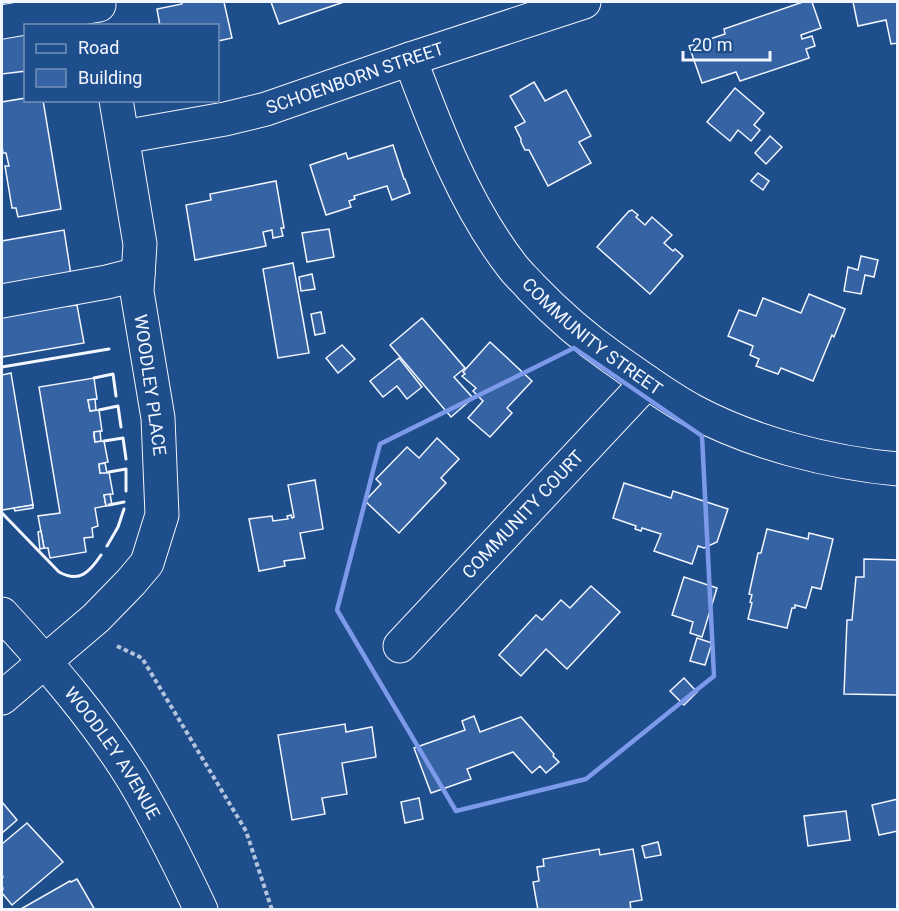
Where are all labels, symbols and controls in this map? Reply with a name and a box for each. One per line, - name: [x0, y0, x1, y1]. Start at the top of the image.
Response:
- legend: [24, 24, 219, 102]
- scale bar: [683, 24, 770, 62]
- text: 20 m: [692, 34, 732, 55]
- text: Road: [78, 37, 119, 58]
- street label: SCHOENBORN STREET: [263, 38, 447, 118]
- text: Building: [78, 67, 142, 88]
- street label: COMMUNITY STREET: [518, 273, 667, 400]
- street label: WOODLEY PLACE: [130, 313, 171, 457]
- street label: COMMUNITY COURT: [458, 446, 588, 583]
- street label: WOODLEY AVENUE: [60, 682, 165, 823]

